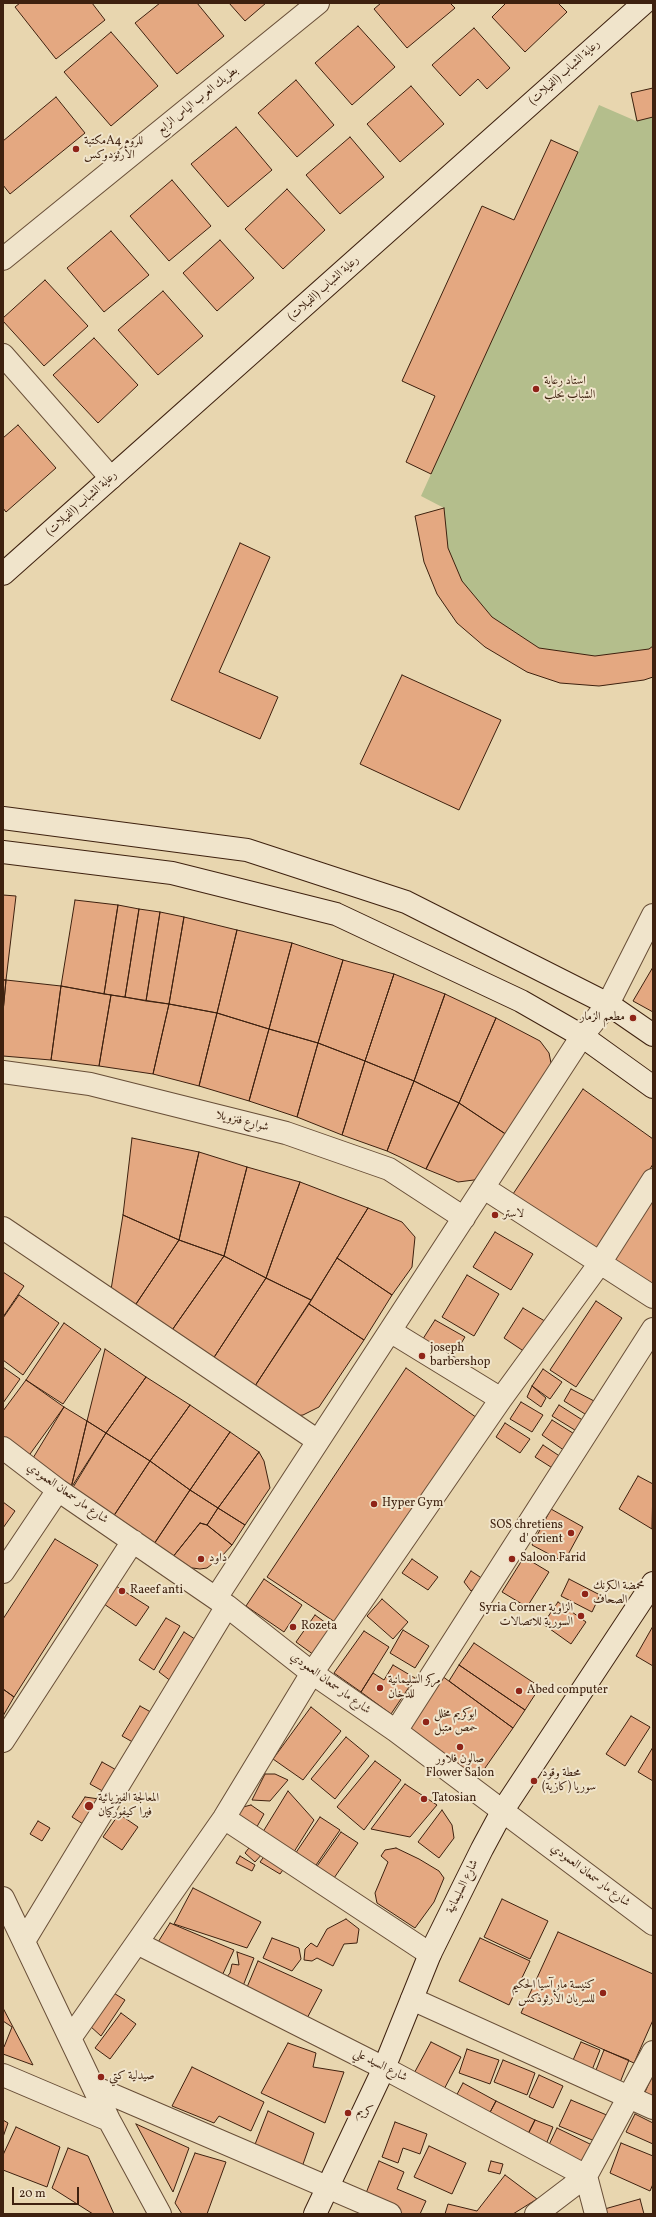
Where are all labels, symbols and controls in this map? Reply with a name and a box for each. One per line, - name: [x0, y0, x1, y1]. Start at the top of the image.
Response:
- street label: رعاية الشباب (الفيلات): [526, 37, 604, 109]
- street label: بطريك العرب الياس الرابع: [155, 64, 241, 138]
- place label: مكتبةA4 للروم الأرثودوكس: [84, 135, 143, 163]
- marker: مكتبةA4 للروم الأرثودوكس: [71, 144, 81, 154]
- street label: رعاية الشباب (الفيلات): [285, 253, 363, 325]
- place label: استاد رعاية الشباب بحلب: [544, 375, 595, 403]
- marker: استاد رعاية الشباب بحلب: [531, 384, 541, 394]
- street label: رعاية الشباب (الفيلات): [43, 468, 121, 540]
- place label: مطعم الزمار: [580, 1011, 625, 1025]
- marker: مطعم الزمار: [628, 1013, 638, 1023]
- street label: شوارع فنزويلا: [214, 1108, 270, 1136]
- place label: لاستر: [503, 1208, 524, 1222]
- marker: لاستر: [490, 1210, 500, 1220]
- place label: joseph barbershop: [430, 1342, 490, 1370]
- marker: joseph barbershop: [417, 1351, 427, 1361]
- street label: شارع مار سمعان العمودي: [24, 1461, 110, 1527]
- place label: Hyper Gym: [382, 1497, 443, 1511]
- marker: Hyper Gym: [369, 1499, 379, 1509]
- place label: SOS chretiens d' orient: [490, 1519, 563, 1547]
- marker: SOS chretiens d' orient: [566, 1528, 576, 1538]
- place label: داود: [209, 1552, 227, 1566]
- place label: Saloon Farid: [520, 1552, 586, 1566]
- marker: داود: [196, 1554, 206, 1564]
- marker: Saloon Farid: [507, 1554, 517, 1564]
- place label: محمضة الكرنك الصحاف: [593, 1580, 644, 1608]
- place label: Raeef anti: [130, 1584, 183, 1598]
- marker: Raeef anti: [117, 1586, 127, 1596]
- marker: محمضة الكرنك الصحاف: [580, 1589, 590, 1599]
- place label: Syria Corner الزاوية السورية للاتصالات: [479, 1602, 573, 1630]
- marker: Syria Corner الزاوية السورية للاتصالات: [576, 1611, 586, 1621]
- place label: Rozeta: [301, 1620, 337, 1634]
- marker: Rozeta: [288, 1622, 298, 1632]
- street label: شارع مار سمعان العمودي: [287, 1650, 373, 1718]
- place label: مركز السليمانية للدخان: [388, 1674, 441, 1702]
- marker: مركز السليمانية للدخان: [375, 1683, 385, 1693]
- place label: Abed computer: [527, 1684, 608, 1698]
- marker: Abed computer: [514, 1686, 524, 1696]
- place label: ابوكريم مخلل حمص متبل: [434, 1708, 478, 1736]
- marker: ابوكريم مخلل حمص متبل: [421, 1717, 431, 1727]
- marker: صالون فلاور Flower Salon: [455, 1742, 465, 1752]
- place label: صالون فلاور Flower Salon: [426, 1753, 494, 1781]
- place label: محطة وقود (كازية) سوريا: [542, 1767, 596, 1795]
- marker: محطة وقود (كازية) سوريا: [529, 1776, 539, 1786]
- place label: المعالجة الفيزيائية فيرا كيفوركيان: [98, 1792, 159, 1820]
- place label: Tatosian: [432, 1792, 476, 1806]
- marker: Tatosian: [419, 1794, 429, 1804]
- marker: المعالجة الفيزيائية فيرا كيفوركيان: [83, 1800, 95, 1812]
- street label: شارع مار سمعان العمودي: [547, 1841, 633, 1911]
- street label: شارع السليمانية: [444, 1858, 482, 1916]
- place label: كنيسة مار آسيا الحكيم للسريان الأرثوذكس: [511, 1979, 595, 2007]
- marker: كنيسة مار آسيا الحكيم للسريان الأرثوذكس: [598, 1988, 608, 1998]
- street label: شارع السيد علي: [351, 2046, 409, 2086]
- place label: صيدلية كتي: [109, 2070, 155, 2084]
- marker: صيدلية كتي: [96, 2072, 106, 2082]
- place label: كريم: [356, 2106, 374, 2120]
- marker: كريم: [343, 2108, 353, 2118]
- scale bar: [14, 2179, 81, 2205]
- text: 20 m: [19, 2186, 46, 2202]

